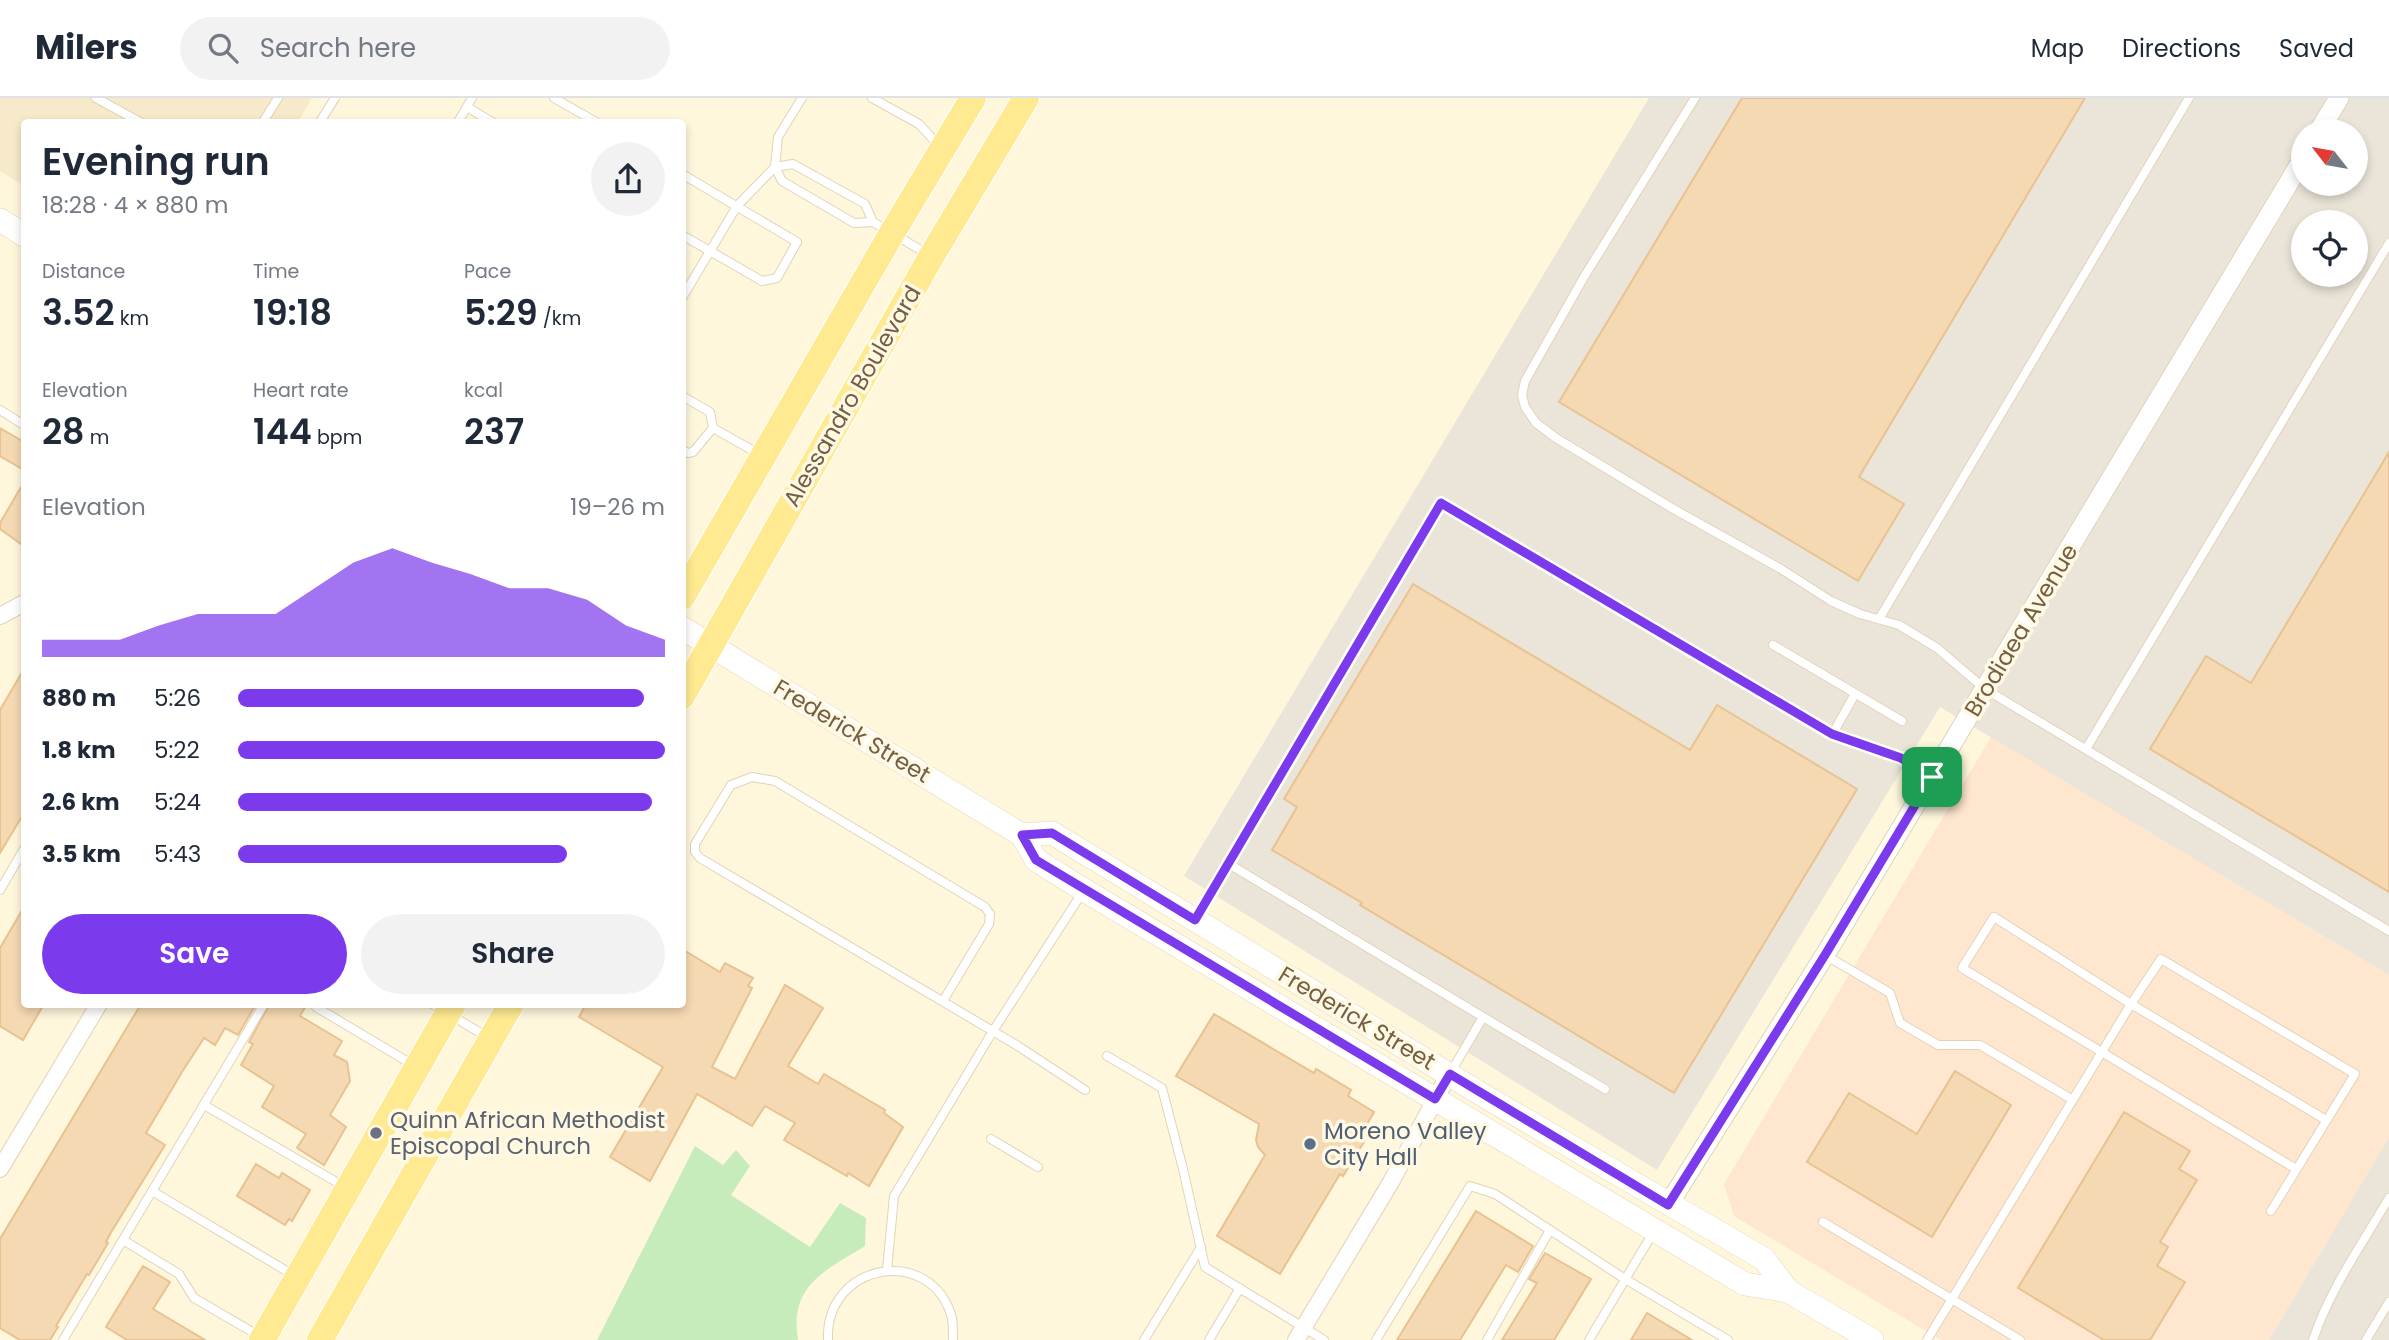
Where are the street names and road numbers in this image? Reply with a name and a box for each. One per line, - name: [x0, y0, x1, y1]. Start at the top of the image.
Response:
- street label: Alessandro Boulevard: [775, 279, 929, 513]
- street label: Brodiaea Avenue: [1957, 538, 2085, 722]
- street label: Frederick Street: [768, 672, 936, 790]
- street label: Frederick Street: [1273, 959, 1441, 1077]

